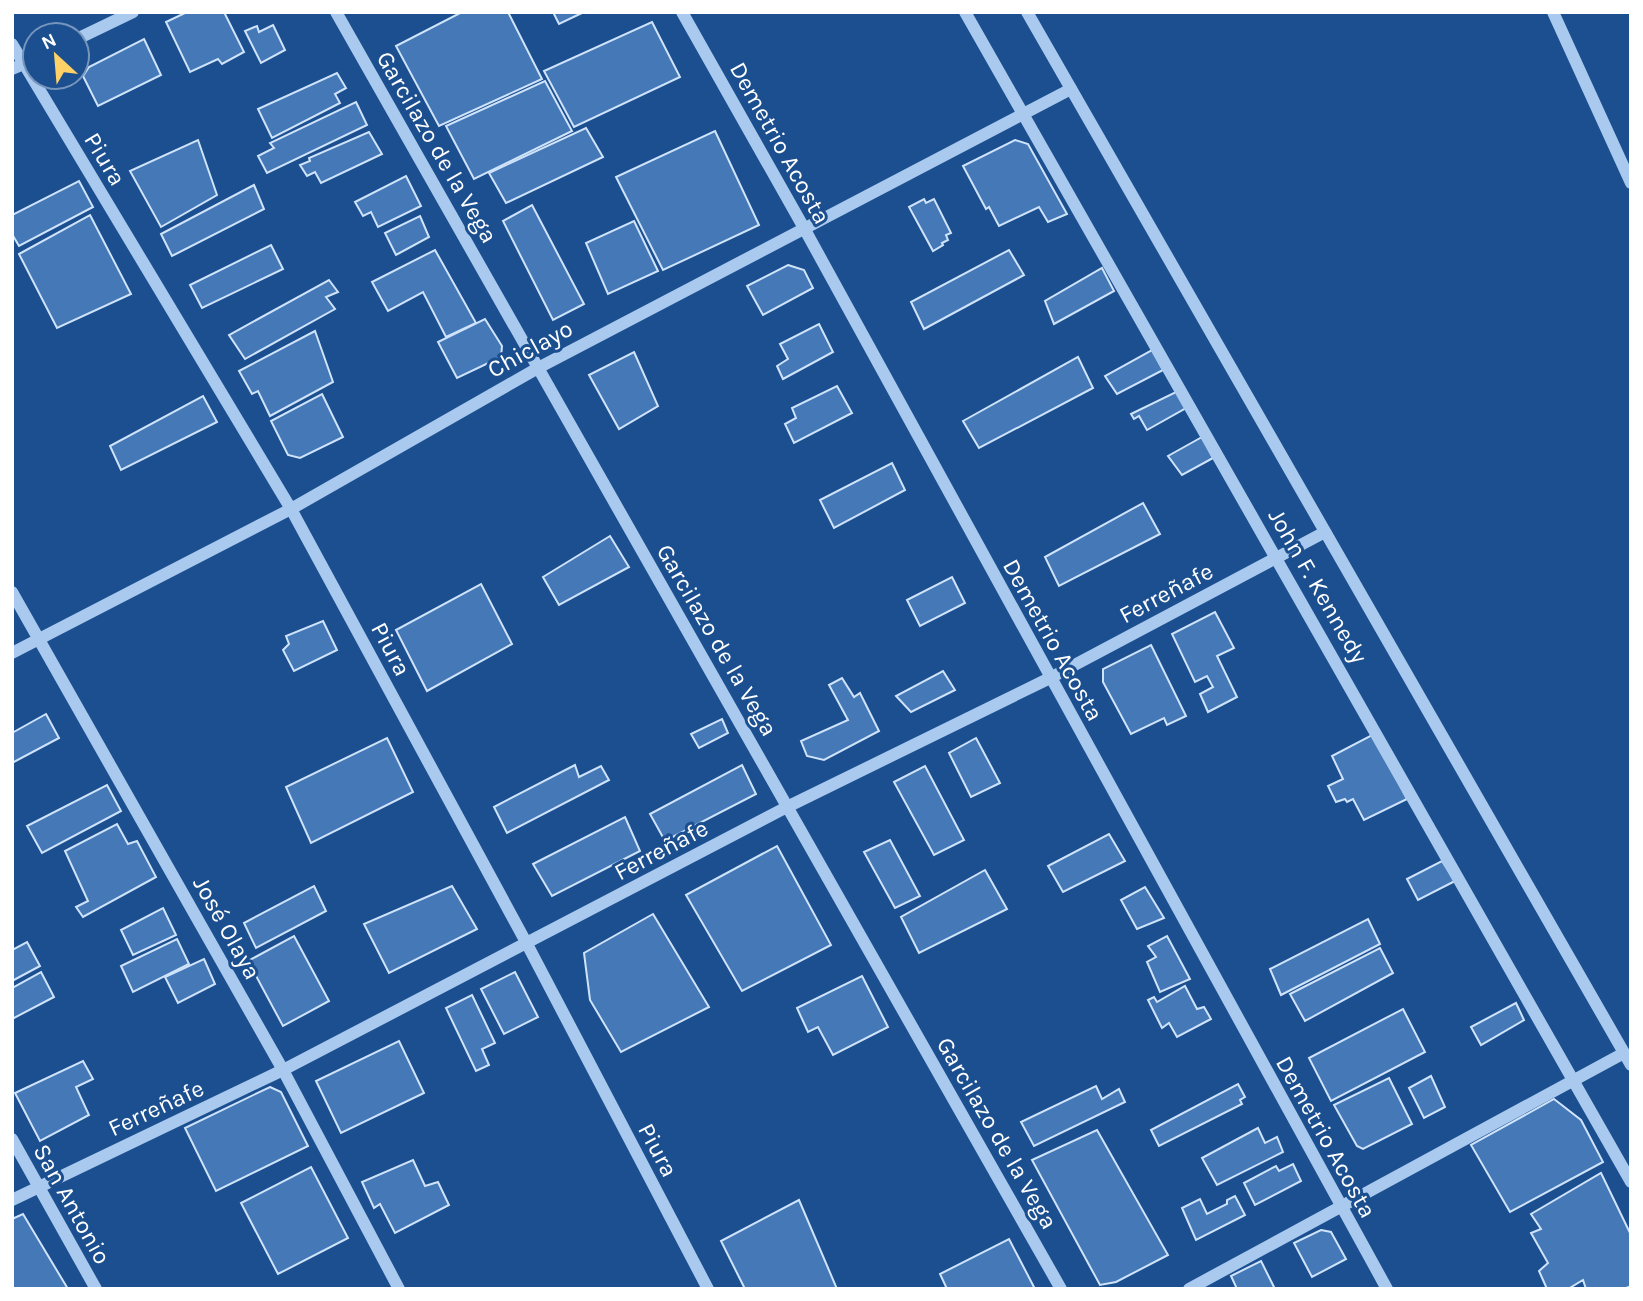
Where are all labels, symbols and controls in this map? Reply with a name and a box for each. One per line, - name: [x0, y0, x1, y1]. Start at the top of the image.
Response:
- north arrow: [21, 21, 91, 91]
- text: N: [38, 29, 60, 54]
- street label: Garcilazo de la Vega: [371, 46, 503, 248]
- street label: Demetrio Acosta: [724, 57, 836, 229]
- street label: Piura: [78, 127, 132, 191]
- street label: Chiclayo: [483, 314, 577, 384]
- street label: John F. Kennedy: [1262, 504, 1374, 668]
- street label: Garcilazo de la Vega: [651, 539, 783, 741]
- street label: Demetrio Acosta: [997, 554, 1109, 726]
- street label: Ferreñafe: [1114, 557, 1218, 629]
- street label: Piura: [365, 617, 417, 681]
- street label: Ferreñafe: [609, 814, 713, 886]
- street label: José Olaya: [187, 872, 267, 984]
- street label: Garcilazo de la Vega: [931, 1032, 1063, 1234]
- street label: Demetrio Acosta: [1270, 1051, 1382, 1223]
- street label: Ferreñafe: [104, 1074, 208, 1142]
- street label: Piura: [632, 1118, 684, 1182]
- street label: San Antonio: [27, 1139, 117, 1269]

